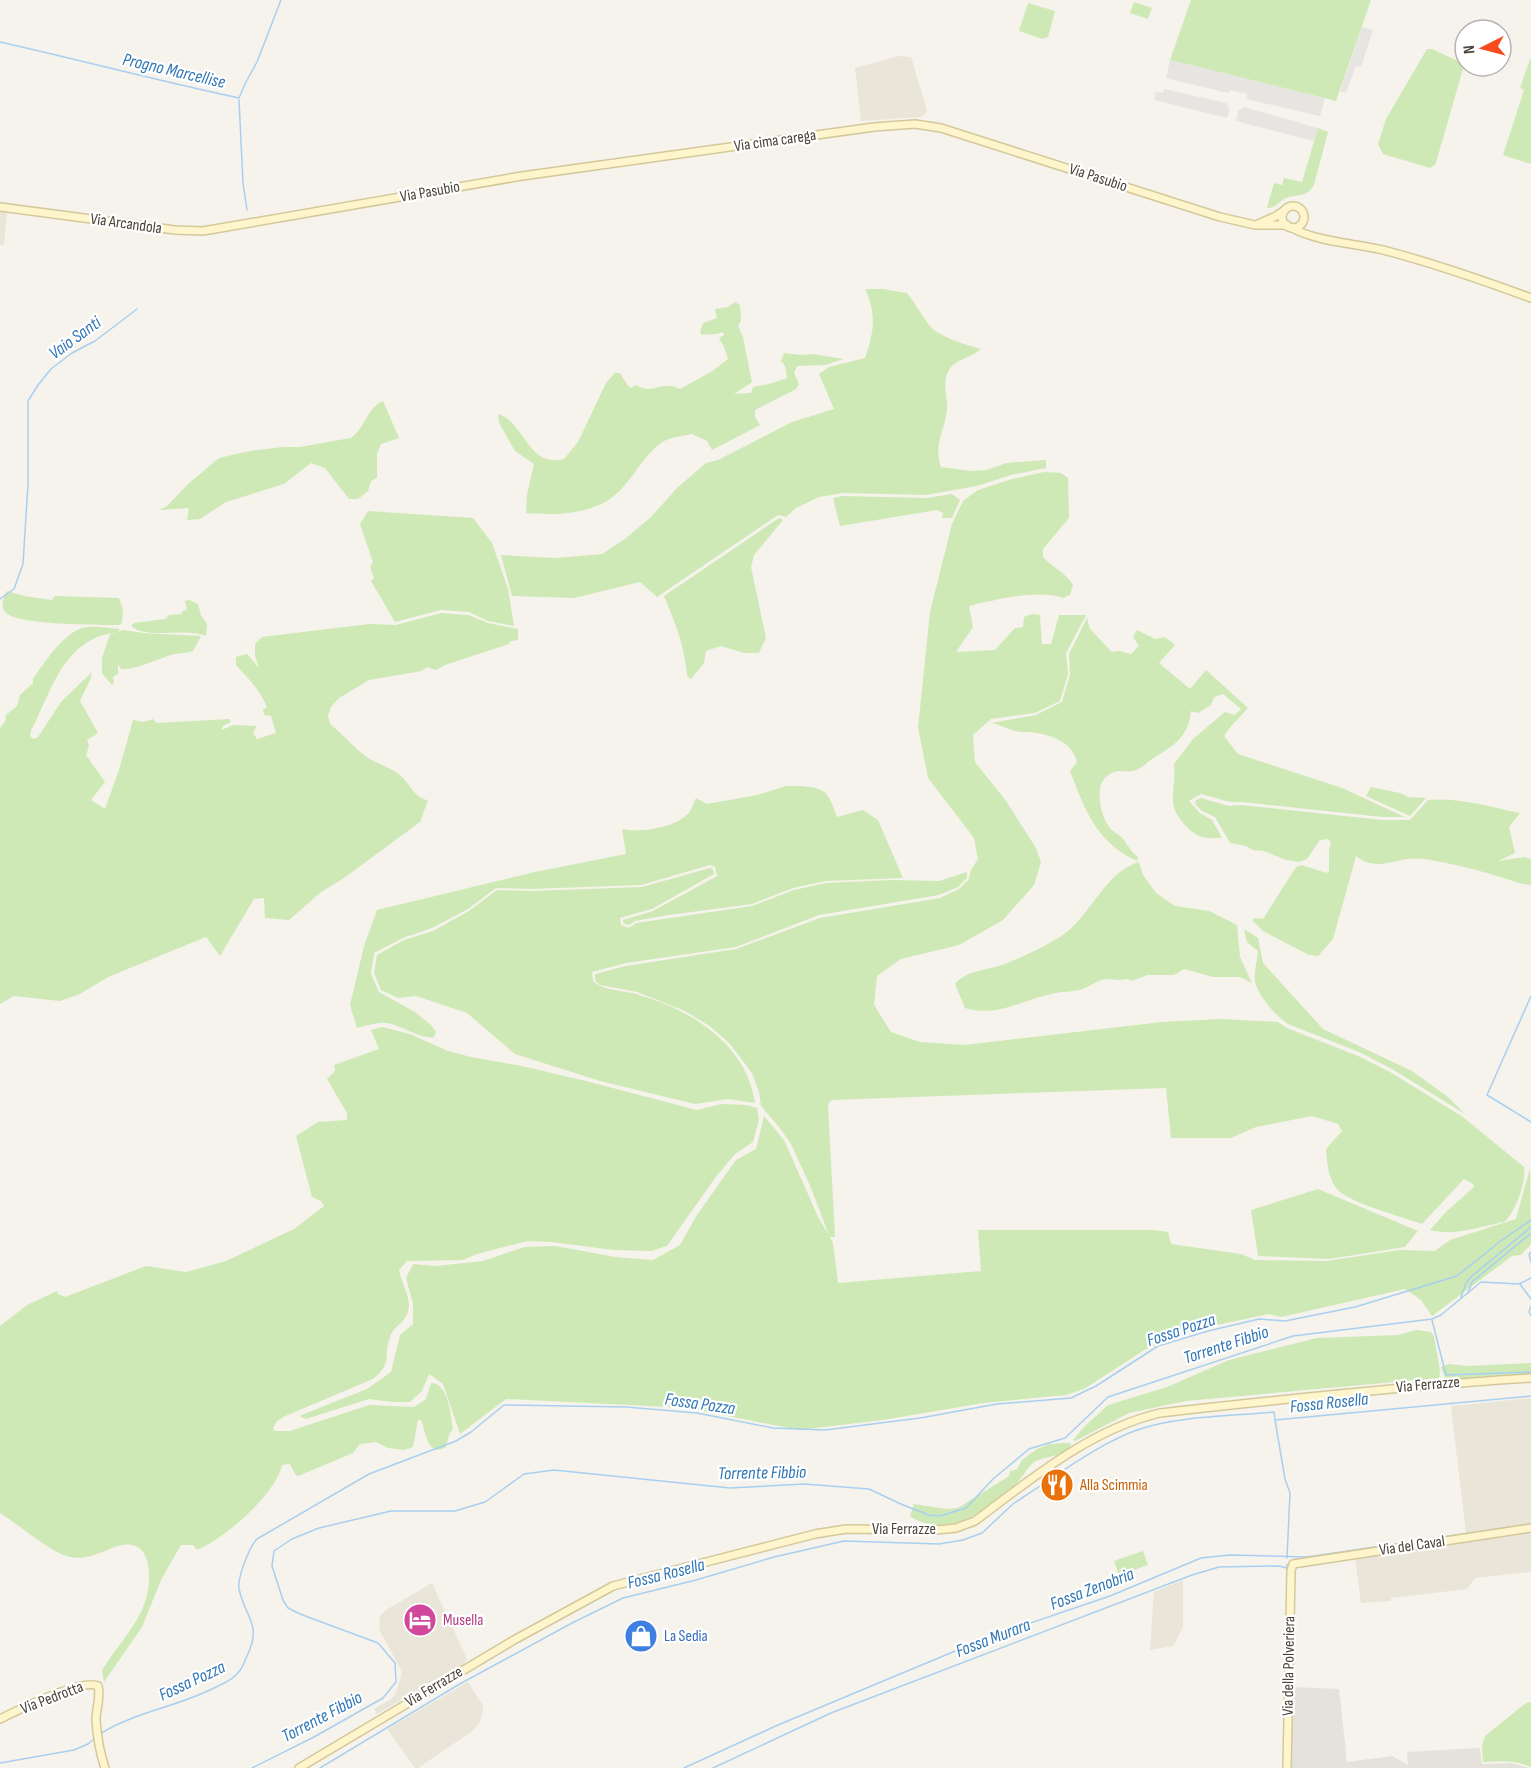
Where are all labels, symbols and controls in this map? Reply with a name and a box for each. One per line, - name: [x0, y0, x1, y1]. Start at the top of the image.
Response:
- north arrow: [1453, 18, 1513, 78]
- text: N: [1460, 44, 1479, 55]
- water label: Progno Marcellise: [121, 49, 227, 93]
- street label: Via cima carega: [733, 126, 817, 156]
- street label: Via Pasubio: [1066, 160, 1130, 196]
- street label: Via Pasubio: [399, 177, 461, 207]
- street label: Via Arcandola: [89, 210, 163, 238]
- water label: Vaio Santi: [45, 312, 106, 364]
- water label: Fossa Pozza: [1144, 1309, 1219, 1351]
- water label: Torrente Fibbio: [1181, 1321, 1272, 1369]
- street label: Via Ferrazze: [1395, 1373, 1461, 1397]
- water label: Fossa Rosella: [1289, 1388, 1370, 1418]
- water label: Fossa Pozza: [664, 1389, 737, 1419]
- water label: Torrente Fibbio: [718, 1462, 807, 1484]
- restaurant icon: Alla Scimmia: [1039, 1467, 1075, 1503]
- place label: Alla Scimmia: [1079, 1476, 1148, 1495]
- street label: Via Ferrazze: [872, 1520, 936, 1539]
- street label: Via del Caval: [1378, 1532, 1446, 1560]
- water label: Fossa Rosella: [625, 1554, 707, 1594]
- water label: Fossa Zenobria: [1047, 1563, 1138, 1615]
- hotel icon: Musella: [402, 1602, 438, 1638]
- place label: Musella: [443, 1611, 483, 1630]
- water label: Fossa Murara: [953, 1614, 1034, 1662]
- street label: Via della Polveriera: [1279, 1616, 1299, 1716]
- shop icon: La Sedia: [623, 1618, 659, 1654]
- place label: La Sedia: [664, 1627, 708, 1646]
- water label: Fossa Pozza: [156, 1656, 229, 1705]
- street label: Via Ferrazze: [402, 1662, 466, 1712]
- street label: Via Pedrotta: [18, 1677, 86, 1719]
- water label: Torrente Fibbio: [278, 1687, 367, 1747]

